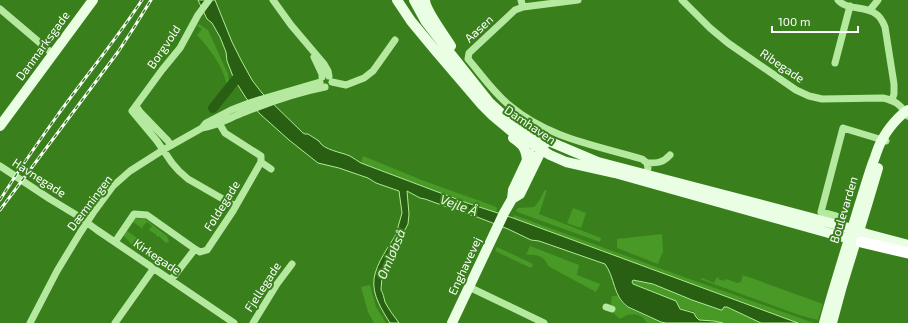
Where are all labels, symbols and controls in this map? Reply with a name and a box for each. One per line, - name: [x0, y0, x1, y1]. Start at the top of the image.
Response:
- street label: Danmarksgade: [12, 8, 72, 83]
- scale bar: [772, 8, 858, 34]
- street label: Aasen: [461, 12, 495, 45]
- text: 100 m: [778, 14, 810, 28]
- street label: Borgvold: [144, 22, 183, 71]
- street label: Ribegade: [758, 45, 807, 85]
- street label: Damhaven: [502, 102, 559, 146]
- street label: Havnegade: [10, 155, 69, 200]
- street label: Dæmningen: [64, 172, 115, 233]
- street label: Boulevarden: [826, 175, 860, 245]
- street label: Foldegade: [200, 178, 242, 233]
- water label: Vejle Å: [438, 191, 480, 219]
- water label: Omløbså: [373, 227, 409, 281]
- street label: Enghavevej: [445, 234, 485, 297]
- street label: Kirkegade: [131, 235, 184, 277]
- street label: Fjellegade: [241, 259, 284, 314]

